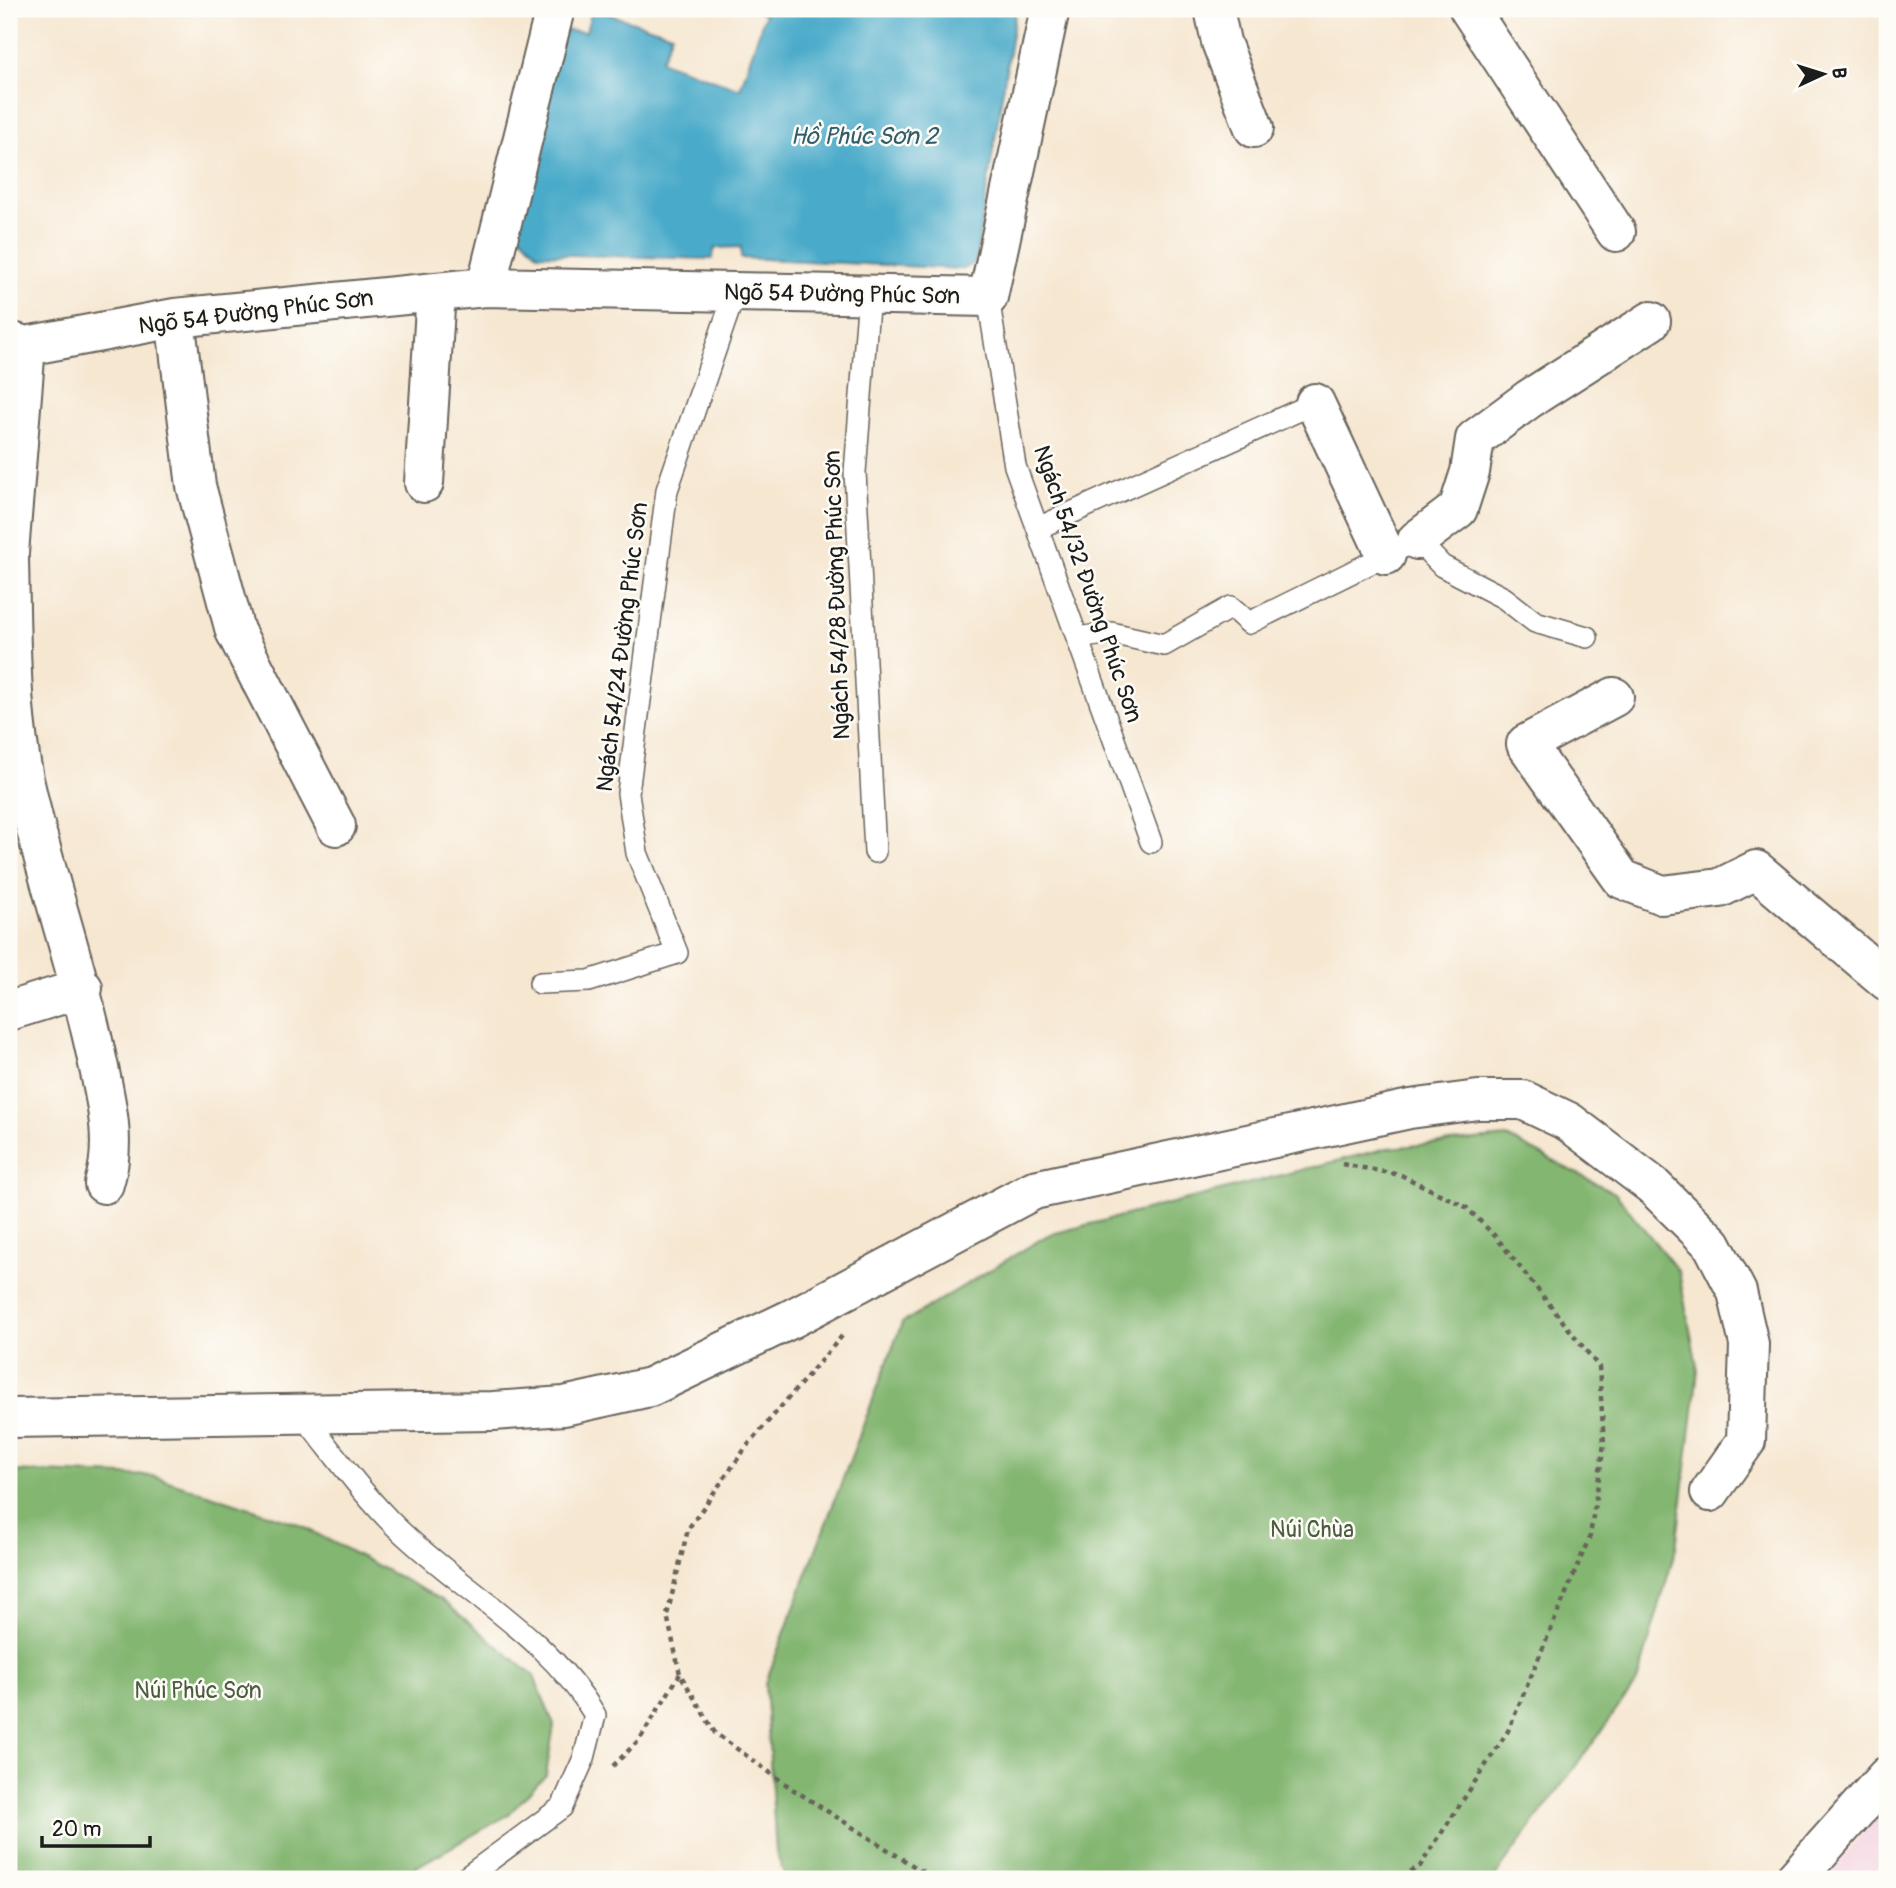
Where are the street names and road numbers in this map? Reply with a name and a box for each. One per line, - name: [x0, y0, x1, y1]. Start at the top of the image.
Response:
- street label: Ngõ 54 Đường Phúc Sơn: [724, 277, 960, 311]
- street label: Ngõ 54 Đường Phúc Sơn: [137, 283, 375, 341]
- street label: Ngách 54/32 Đường Phúc Sơn: [1027, 442, 1149, 726]
- street label: Ngách 54/28 Đường Phúc Sơn: [817, 450, 857, 740]
- street label: Ngách 54/24 Đường Phúc Sơn: [590, 501, 654, 793]

